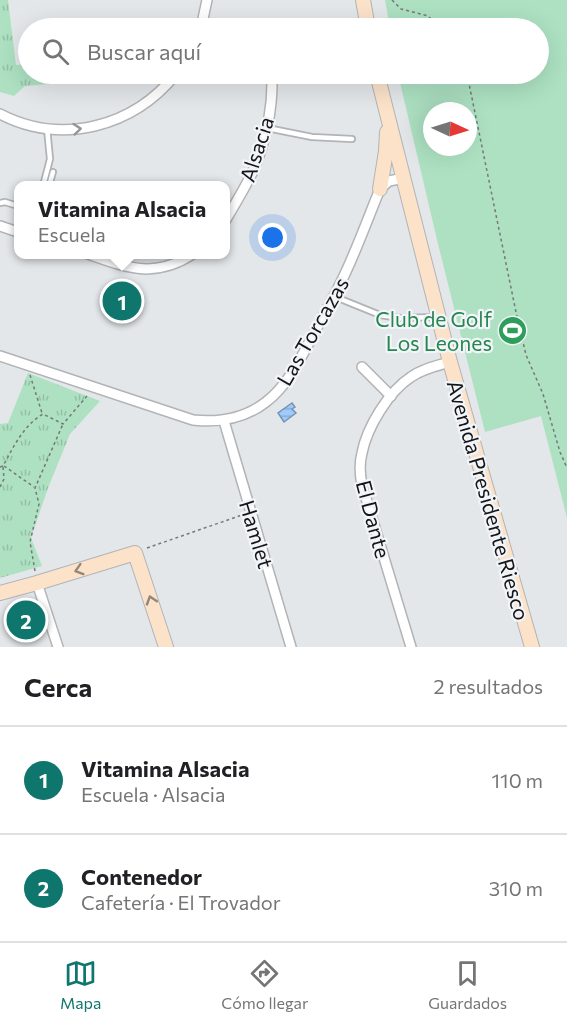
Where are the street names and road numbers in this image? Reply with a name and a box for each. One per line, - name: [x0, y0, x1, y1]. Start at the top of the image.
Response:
- street label: Alsacia: [234, 113, 278, 185]
- street label: Las Torcazas: [271, 272, 353, 390]
- street label: Avenida Presidente Riesco: [443, 377, 535, 623]
- street label: El Dante: [352, 477, 396, 561]
- street label: Hamlet: [235, 497, 279, 571]

